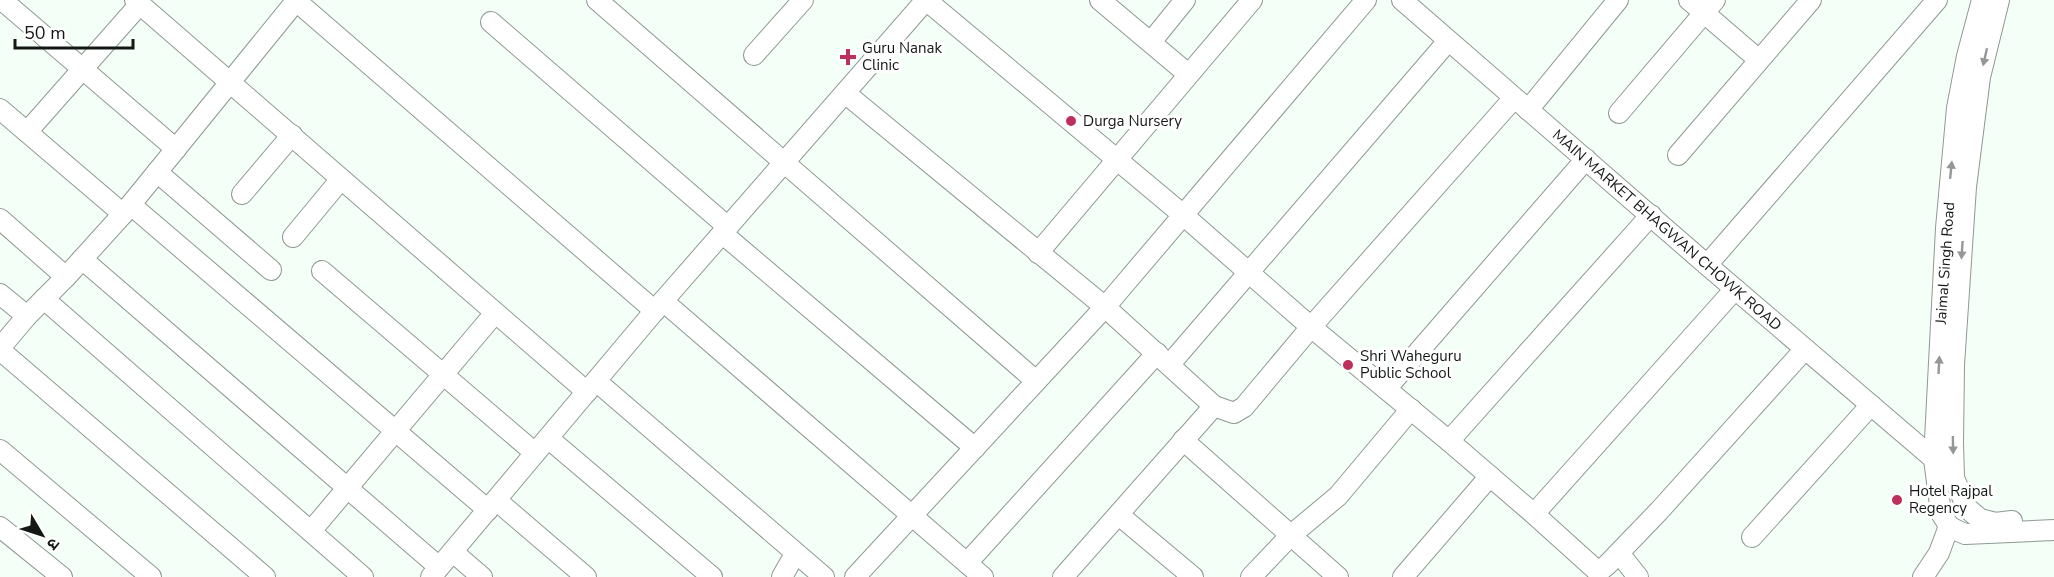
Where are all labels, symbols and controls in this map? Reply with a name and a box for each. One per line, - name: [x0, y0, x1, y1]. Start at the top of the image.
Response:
- scale bar: [15, 12, 134, 50]
- text: 50 m: [24, 21, 66, 45]
- place label: Guru Nanak Clinic: [862, 38, 942, 75]
- marker: Guru Nanak Clinic: [839, 48, 857, 66]
- one-way arrow: [1980, 48, 1990, 66]
- place label: Durga Nursery: [1083, 111, 1182, 131]
- marker: Durga Nursery: [1064, 114, 1078, 128]
- street label: MAIN MARKET BHAGWAN CHOWK ROAD: [1548, 125, 1786, 335]
- one-way arrow: [1946, 161, 1956, 180]
- street label: Jaimal Singh Road: [1931, 201, 1959, 326]
- one-way arrow: [1957, 241, 1966, 260]
- place label: Shri Waheguru Public School: [1360, 346, 1462, 383]
- one-way arrow: [1934, 355, 1943, 374]
- marker: Shri Waheguru Public School: [1341, 358, 1355, 372]
- one-way arrow: [1948, 435, 1958, 454]
- place label: Hotel Rajpal Regency: [1909, 481, 1993, 518]
- marker: Hotel Rajpal Regency: [1890, 493, 1904, 507]
- north arrow: [12, 505, 72, 565]
- text: उ: [41, 533, 64, 555]

